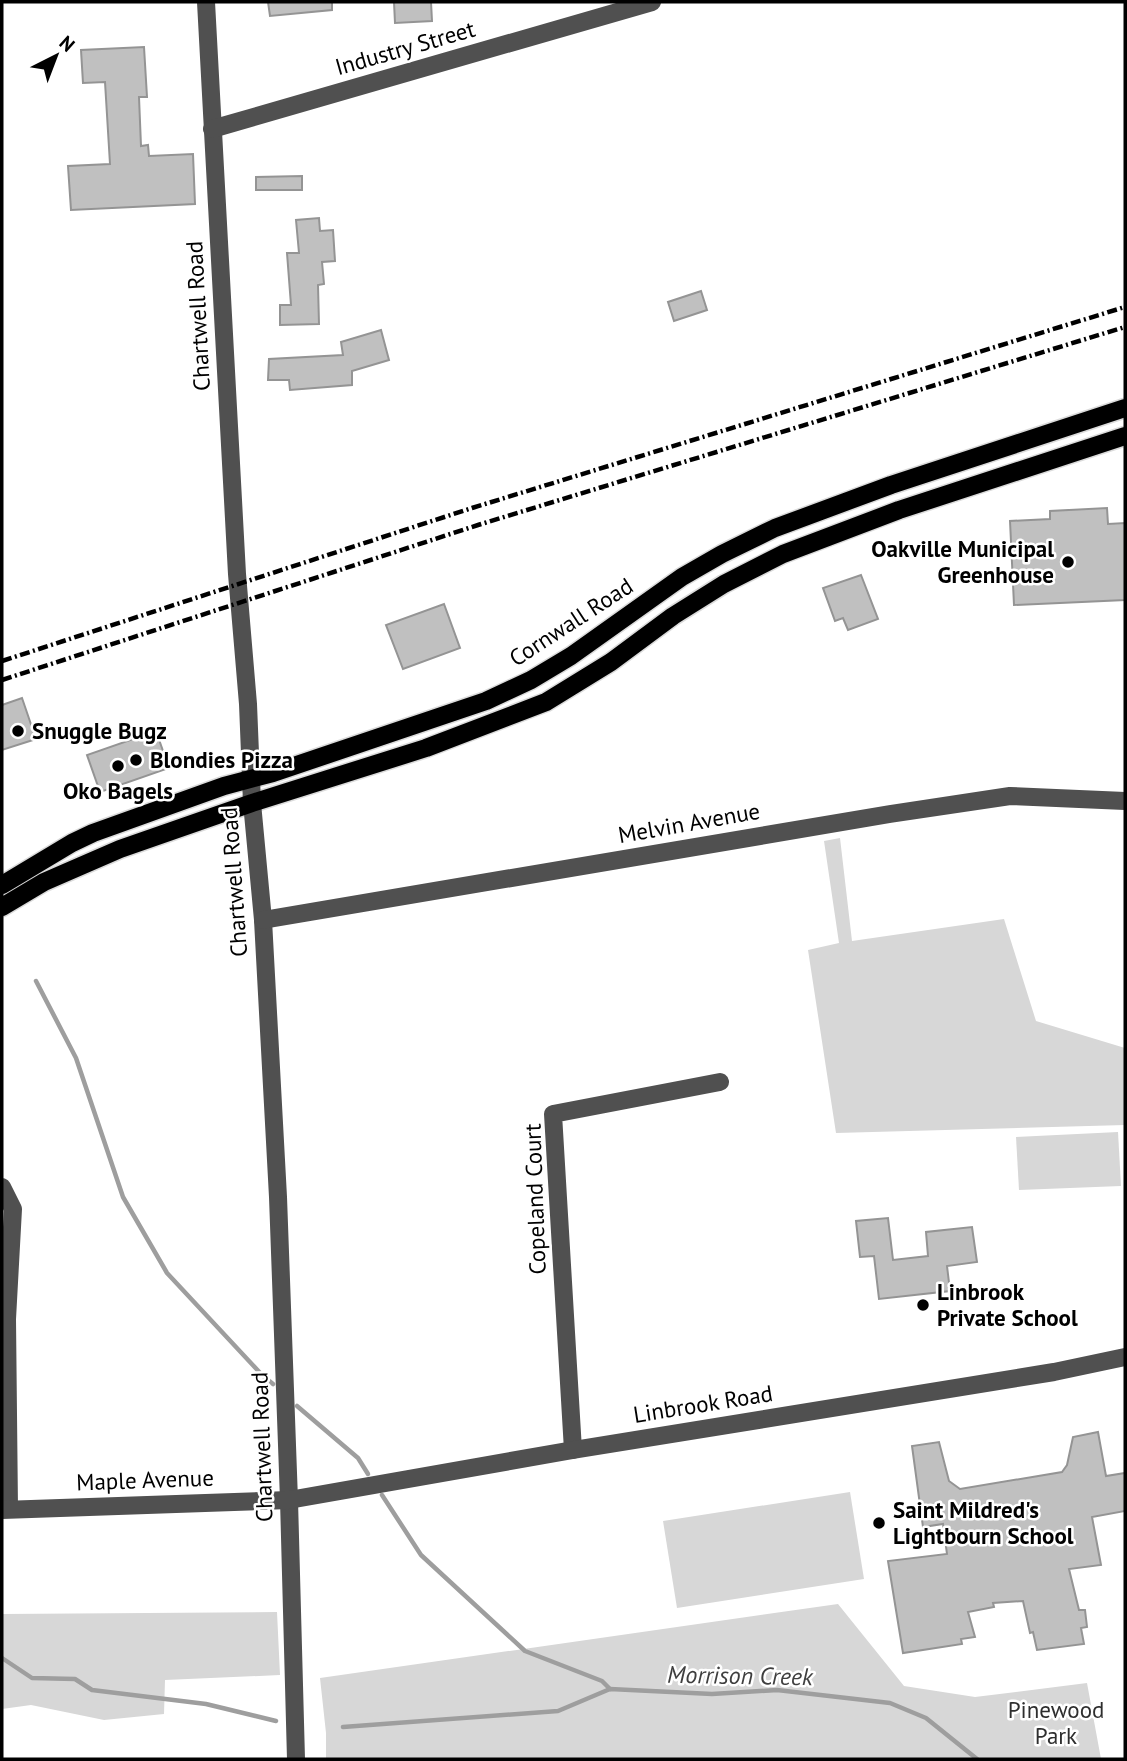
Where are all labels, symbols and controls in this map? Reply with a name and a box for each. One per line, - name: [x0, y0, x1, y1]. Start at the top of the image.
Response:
- street label: Industry Street: [332, 14, 478, 81]
- north arrow: [21, 21, 91, 91]
- text: N: [55, 30, 80, 56]
- street label: Chartwell Road: [179, 240, 216, 392]
- place label: Oakville Municipal Greenhouse: [871, 534, 1054, 589]
- marker: Oakville Municipal Greenhouse: [1060, 554, 1076, 570]
- street label: Cornwall Road: [503, 571, 638, 672]
- place label: Snuggle Bugz: [32, 716, 167, 745]
- marker: Snuggle Bugz: [10, 723, 26, 739]
- place label: Blondies Pizza: [150, 745, 293, 774]
- marker: Blondies Pizza: [128, 752, 144, 768]
- marker: Oko Bagels: [110, 758, 126, 774]
- place label: Oko Bagels: [63, 776, 173, 805]
- street label: Melvin Avenue: [616, 796, 762, 849]
- street label: Chartwell Road: [214, 806, 253, 958]
- street label: Copeland Court: [517, 1123, 552, 1275]
- place label: Linbrook Private School: [937, 1277, 1078, 1332]
- marker: Linbrook Private School: [915, 1297, 931, 1313]
- street label: Chartwell Road: [244, 1372, 279, 1522]
- street label: Linbrook Road: [631, 1378, 775, 1429]
- street label: Maple Avenue: [76, 1463, 214, 1496]
- place label: Saint Mildred's Lightbourn School: [893, 1495, 1074, 1550]
- marker: Saint Mildred's Lightbourn School: [871, 1515, 887, 1531]
- water label: Morrison Creek: [667, 1659, 814, 1692]
- park label: Pinewood Park: [1008, 1695, 1104, 1750]

